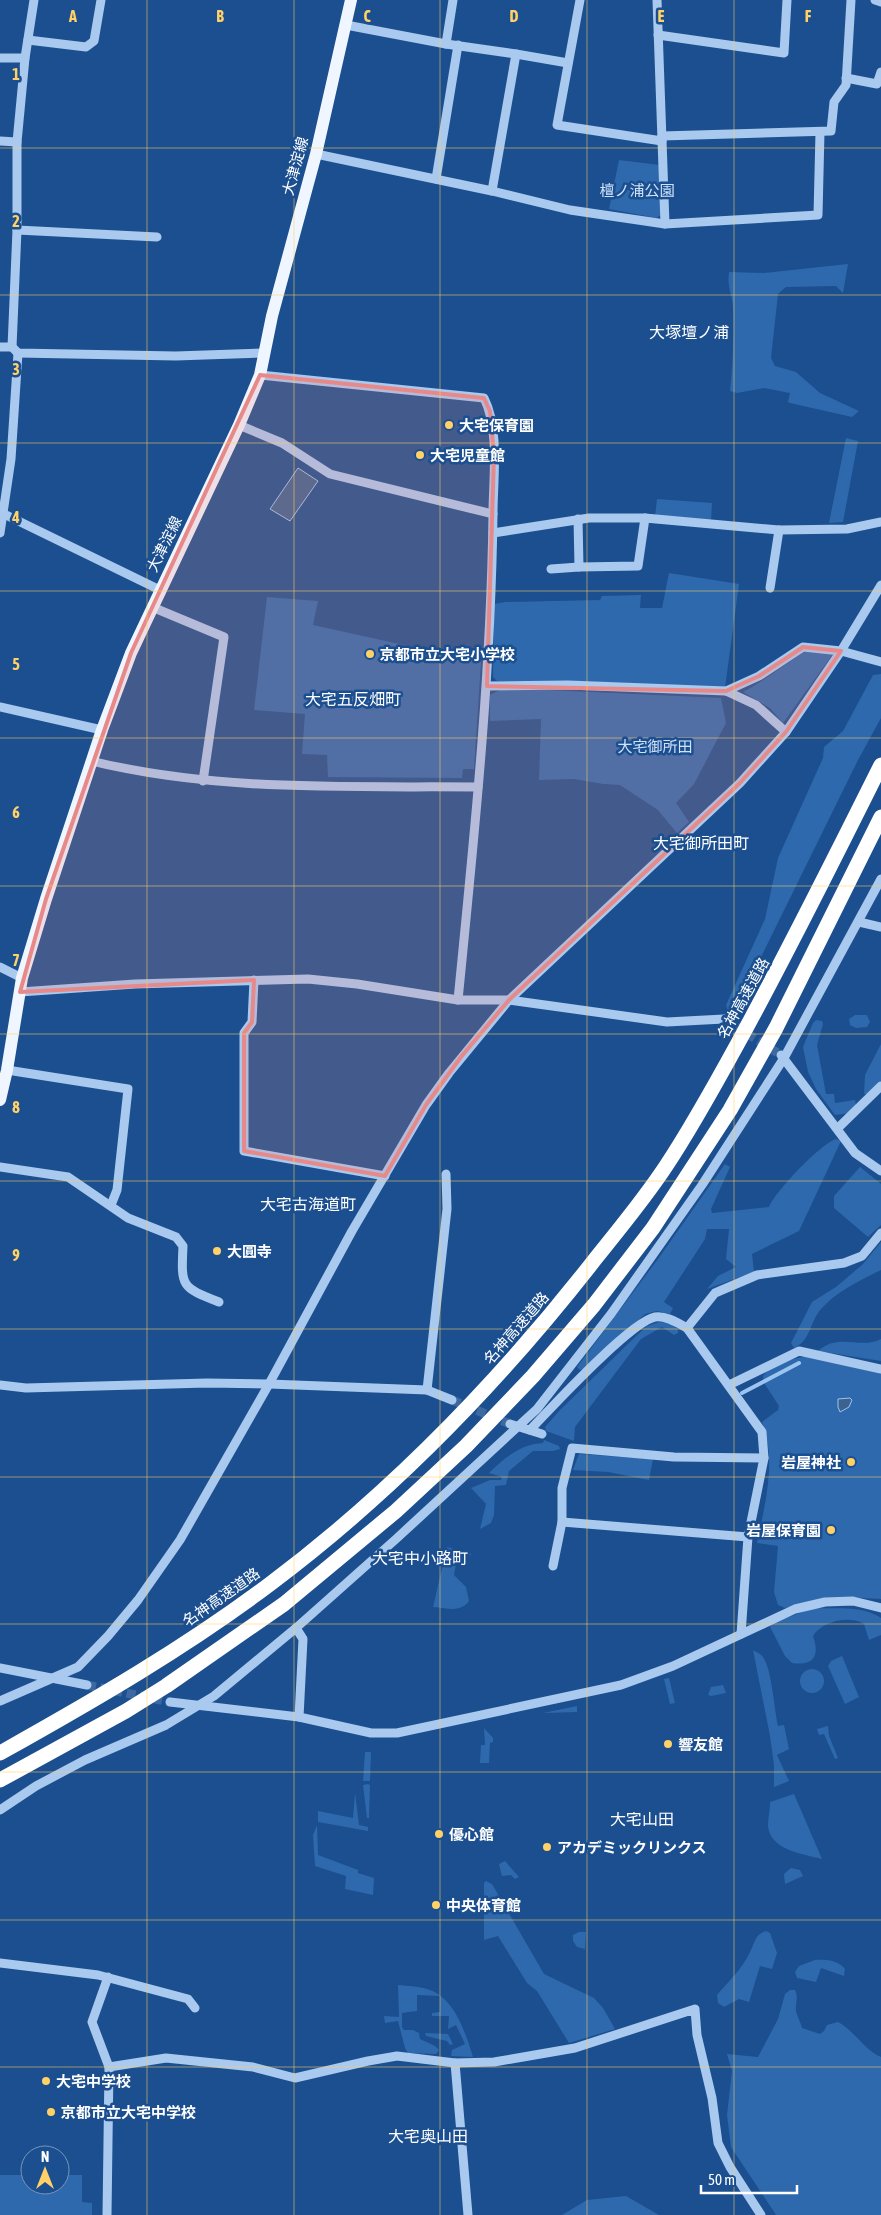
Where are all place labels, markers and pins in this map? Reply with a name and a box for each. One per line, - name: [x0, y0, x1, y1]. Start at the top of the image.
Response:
- place label: 大宅保育園: [459, 417, 534, 434]
- marker: 大宅保育園: [443, 419, 455, 431]
- place label: 大宅児童館: [430, 447, 505, 464]
- marker: 大宅児童館: [414, 449, 426, 461]
- place label: 京都市立大宅小学校: [380, 646, 515, 663]
- marker: 京都市立大宅小学校: [364, 648, 376, 660]
- place label: 大圓寺: [227, 1243, 272, 1260]
- marker: 大圓寺: [211, 1245, 223, 1257]
- place label: 岩屋神社: [781, 1454, 841, 1471]
- marker: 岩屋神社: [845, 1456, 857, 1468]
- place label: 岩屋保育園: [746, 1522, 821, 1539]
- marker: 岩屋保育園: [825, 1524, 837, 1536]
- place label: 響友館: [678, 1736, 723, 1753]
- marker: 響友館: [662, 1738, 674, 1750]
- place label: 優心館: [449, 1826, 494, 1843]
- marker: 優心館: [433, 1828, 445, 1840]
- place label: アカデミックリンクス: [557, 1839, 707, 1856]
- marker: アカデミックリンクス: [541, 1841, 553, 1853]
- place label: 中央体育館: [446, 1897, 521, 1914]
- marker: 中央体育館: [430, 1899, 442, 1911]
- place label: 大宅中学校: [56, 2073, 131, 2090]
- marker: 大宅中学校: [40, 2075, 52, 2087]
- place label: 京都市立大宅中学校: [61, 2104, 196, 2121]
- marker: 京都市立大宅中学校: [45, 2106, 57, 2118]

